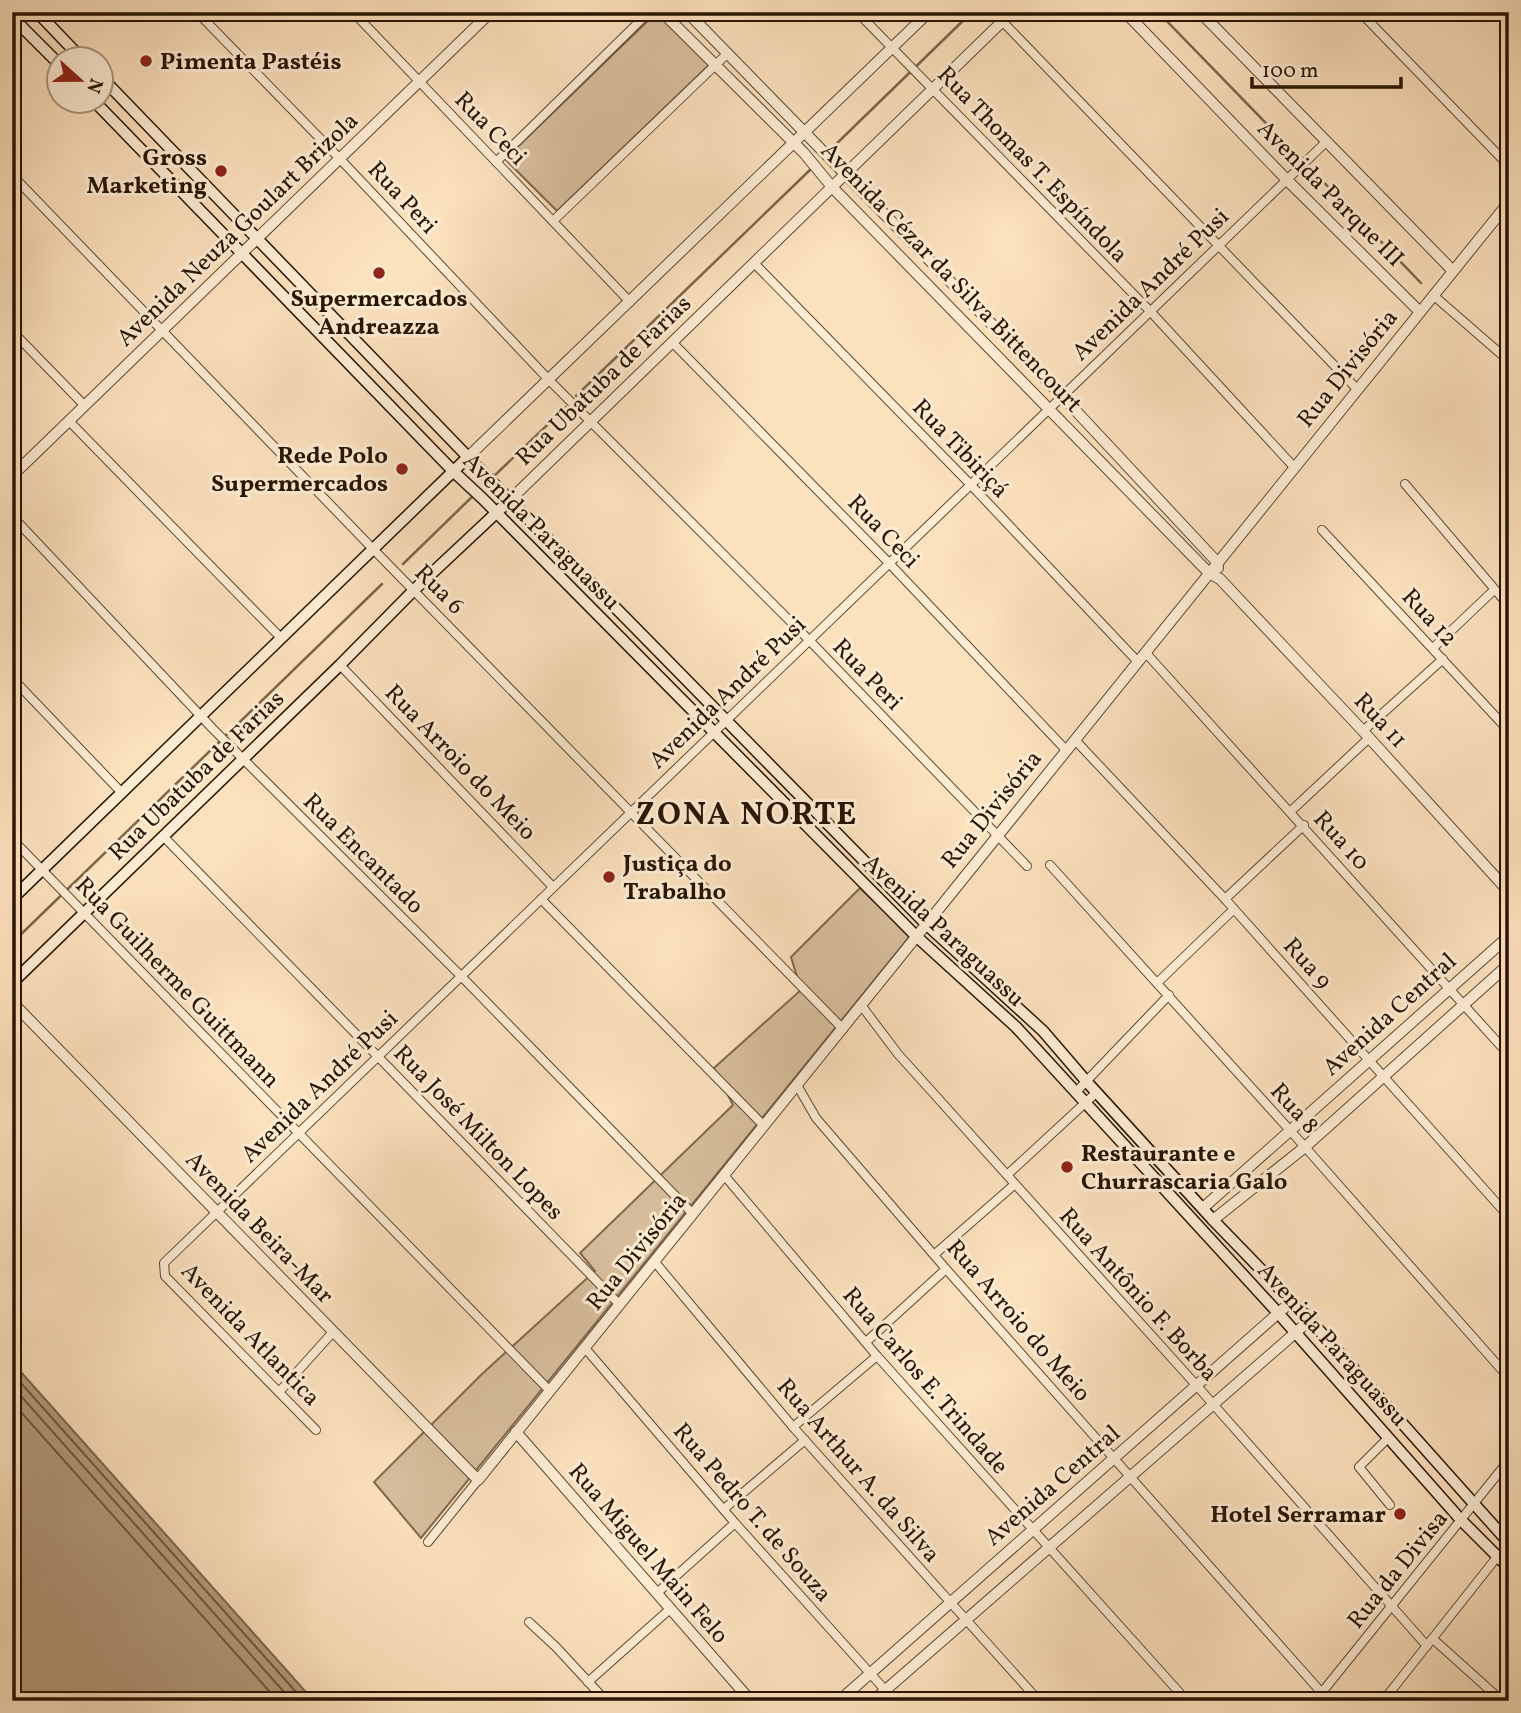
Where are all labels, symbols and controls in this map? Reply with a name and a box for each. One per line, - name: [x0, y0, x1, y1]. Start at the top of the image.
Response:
- north arrow: [46, 46, 116, 116]
- place label: Pimenta Pastéis: [160, 46, 341, 80]
- scale bar: [1252, 46, 1400, 90]
- marker: Pimenta Pastéis: [138, 53, 154, 69]
- text: 100 m: [1262, 57, 1319, 86]
- street label: Rua Thomas T. Espíndola: [928, 59, 1135, 271]
- text: N: [79, 74, 109, 97]
- street label: Rua Ceci: [445, 85, 534, 174]
- street label: Avenida Neuza Goulart Brizola: [110, 105, 367, 355]
- street label: Avenida Parque III: [1248, 113, 1411, 276]
- street label: Avenida Cézar da Silva Bittencourt: [812, 136, 1089, 421]
- place label: Gross Marketing: [86, 142, 207, 204]
- street label: Rua Peri: [359, 154, 444, 242]
- marker: Gross Marketing: [213, 163, 229, 179]
- street label: Avenida André Pusi: [1065, 201, 1238, 370]
- marker: Supermercados Andreazza: [371, 265, 387, 281]
- place label: Supermercados Andreazza: [290, 283, 468, 345]
- street label: Rua Ubatuba de Farias: [509, 288, 700, 475]
- street label: Rua Divisória: [1290, 303, 1407, 436]
- street label: Rua Tibiriçá: [903, 392, 1016, 507]
- place label: Rede Polo Supermercados: [211, 440, 388, 502]
- street label: Avenida Paraguassu: [454, 446, 627, 619]
- marker: Rede Polo Supermercados: [394, 461, 410, 477]
- street label: Rua Ceci: [838, 488, 927, 577]
- street label: Rua 6: [406, 558, 471, 623]
- street label: Rua 12: [1393, 582, 1464, 655]
- street label: Avenida André Pusi: [642, 609, 815, 778]
- street label: Rua Peri: [823, 632, 910, 719]
- street label: Rua Arroio do Meio: [376, 678, 543, 849]
- street label: Rua Ubatuba de Farias: [102, 683, 293, 870]
- street label: Rua 11: [1345, 686, 1414, 757]
- street label: Rua Divisória: [934, 744, 1051, 877]
- street label: Rua Encantado: [294, 786, 431, 923]
- district label: ZONA NORTE: [636, 794, 858, 838]
- street label: Rua 10: [1304, 804, 1377, 879]
- street label: Avenida Paraguassu: [854, 847, 1031, 1016]
- place label: Justiça do Trabalho: [622, 848, 732, 910]
- marker: Justiça do Trabalho: [601, 869, 617, 885]
- street label: Rua Guilherme Guittmann: [66, 870, 287, 1097]
- street label: Rua 9: [1274, 931, 1339, 998]
- street label: Avenida Central: [1316, 946, 1465, 1085]
- street label: Avenida André Pusi: [234, 1003, 407, 1172]
- street label: Rua José Milton Lopes: [385, 1038, 570, 1229]
- street label: Rua 8: [1261, 1076, 1326, 1143]
- place label: Restaurante e Churrascaria Galo: [1081, 1138, 1288, 1200]
- street label: Avenida Beira-Mar: [177, 1144, 340, 1312]
- marker: Restaurante e Churrascaria Galo: [1059, 1159, 1075, 1175]
- street label: Rua Divisória: [579, 1186, 696, 1319]
- street label: Rua Antônio F. Borba: [1050, 1201, 1225, 1390]
- street label: Rua Arroio do Meio: [937, 1233, 1098, 1410]
- street label: Avenida Atlantica: [172, 1256, 327, 1415]
- street label: Avenida Paraguassu: [1248, 1256, 1415, 1435]
- street label: Rua Carlos E. Trindade: [833, 1280, 1016, 1483]
- street label: Rua Arthur A. da Silva: [768, 1372, 947, 1571]
- street label: Rua Pedro T. de Souza: [664, 1416, 839, 1610]
- street label: Avenida Central: [978, 1418, 1129, 1555]
- street label: Rua Miguel Main Felo: [559, 1456, 736, 1652]
- place label: Hotel Serramar: [1210, 1499, 1386, 1533]
- street label: Rua da Divisa: [1340, 1504, 1457, 1637]
- marker: Hotel Serramar: [1392, 1506, 1408, 1522]

